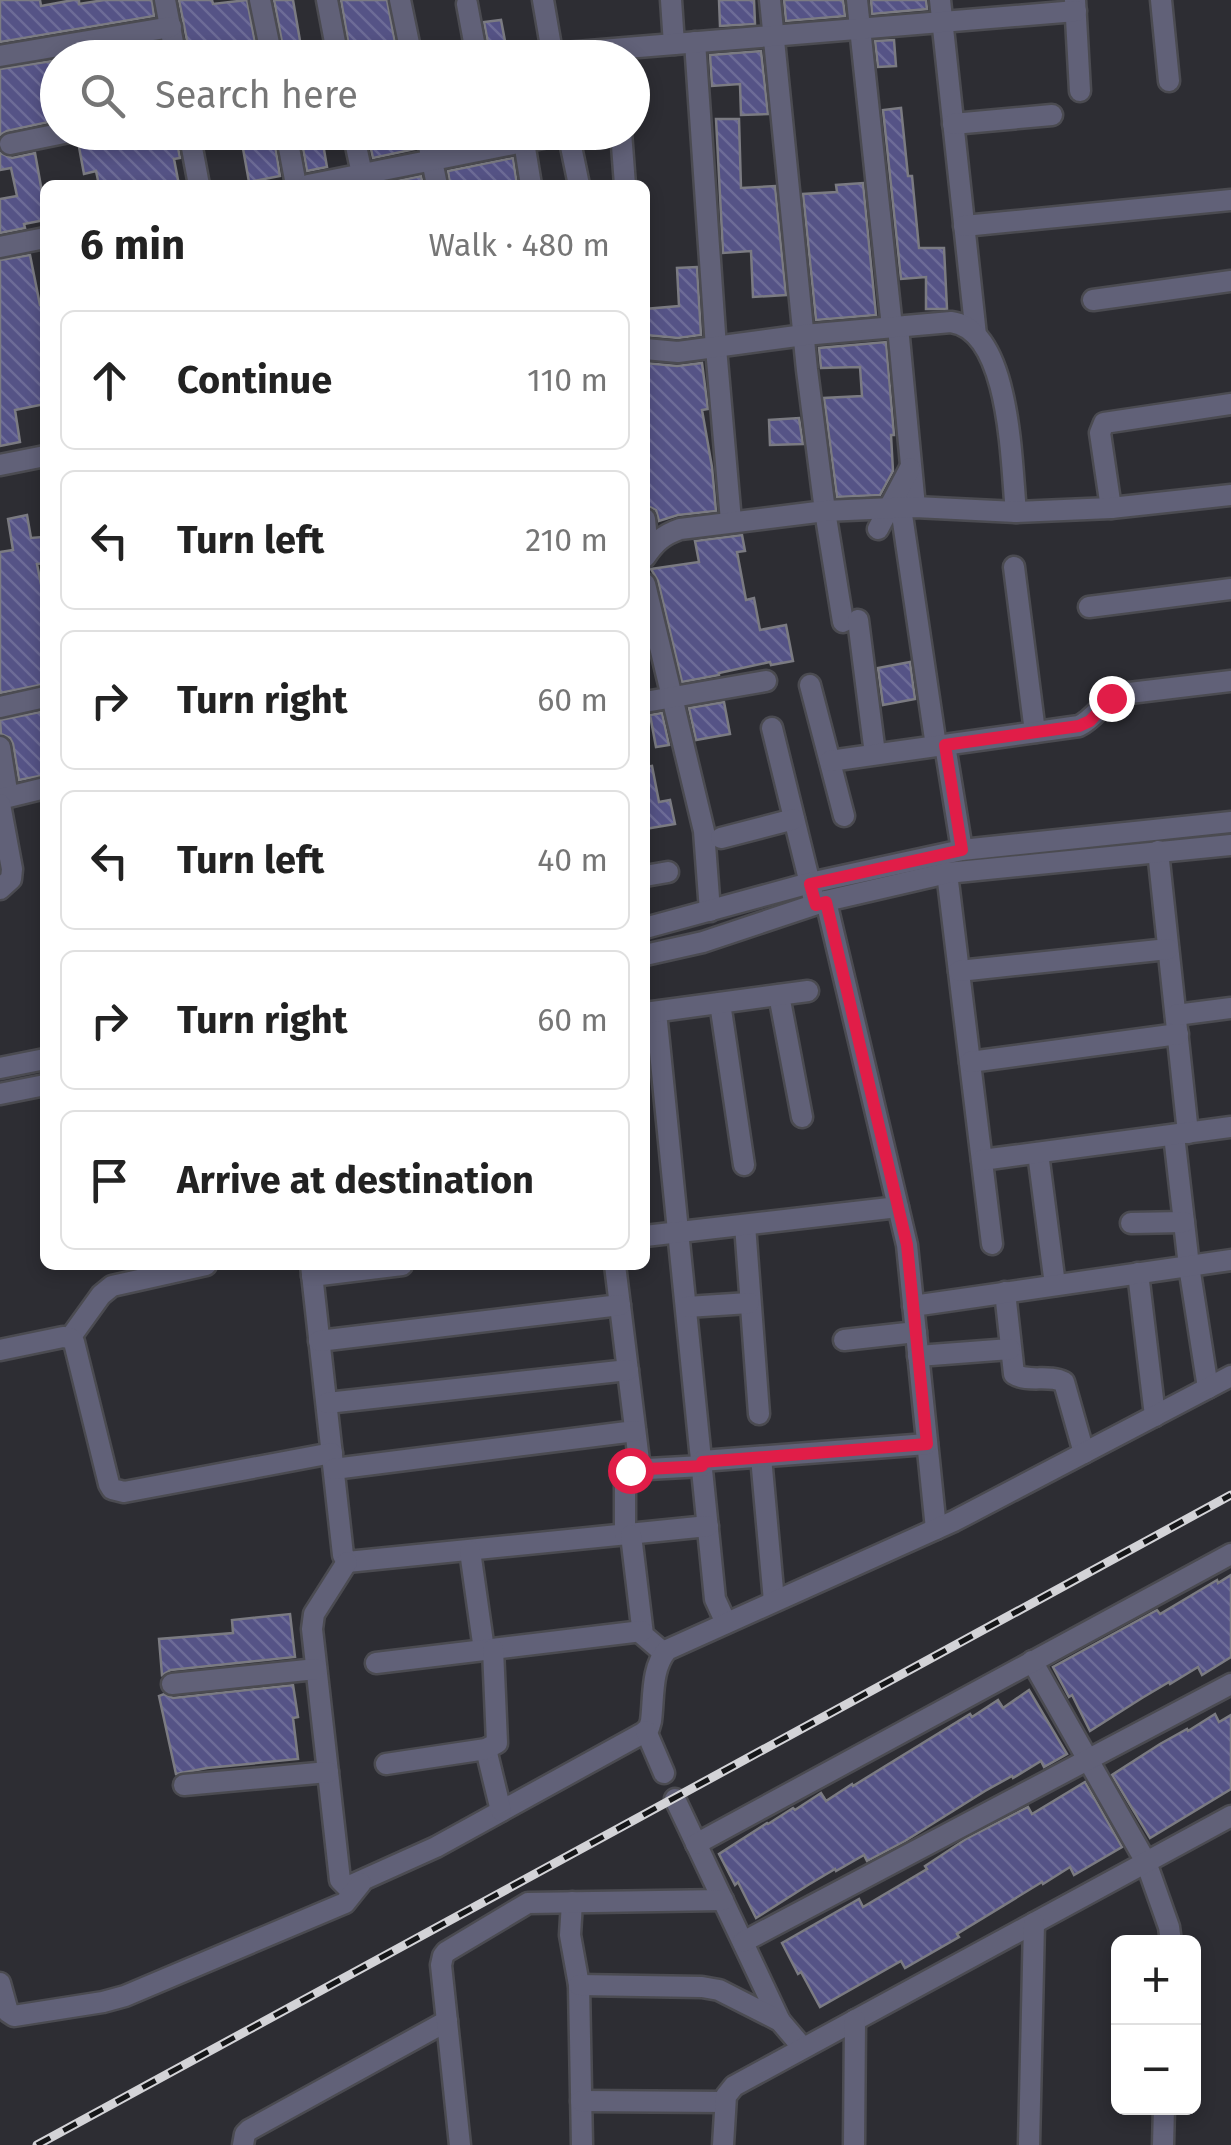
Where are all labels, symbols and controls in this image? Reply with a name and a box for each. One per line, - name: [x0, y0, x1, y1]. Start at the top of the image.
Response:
- search box: [40, 40, 650, 150]
- icon: search: [75, 68, 130, 123]
- text: Search here: [155, 72, 358, 118]
- text: 6 min: [80, 220, 185, 270]
- text: Walk · 480 m: [429, 226, 610, 264]
- icon: ahead: [82, 353, 137, 408]
- text: Continue: [177, 357, 332, 403]
- text: 110 m: [527, 361, 608, 399]
- icon: left: [82, 513, 137, 568]
- text: Turn left: [177, 517, 324, 563]
- text: 210 m: [525, 521, 608, 559]
- icon: right: [82, 673, 137, 728]
- route end: [1089, 676, 1135, 722]
- text: Turn right: [177, 677, 347, 723]
- text: 60 m: [537, 681, 608, 719]
- icon: left: [82, 833, 137, 888]
- text: Turn left: [177, 837, 324, 883]
- text: 40 m: [537, 841, 608, 879]
- icon: right: [82, 993, 137, 1048]
- text: Turn right: [177, 997, 347, 1043]
- text: 60 m: [537, 1001, 608, 1039]
- icon: arrive: [82, 1153, 137, 1208]
- text: Arrive at destination: [177, 1157, 534, 1203]
- route start: [608, 1448, 654, 1494]
- map controls: [1111, 1935, 1201, 2115]
- button: +: [1111, 1935, 1201, 2025]
- button: −: [1111, 2025, 1201, 2115]

